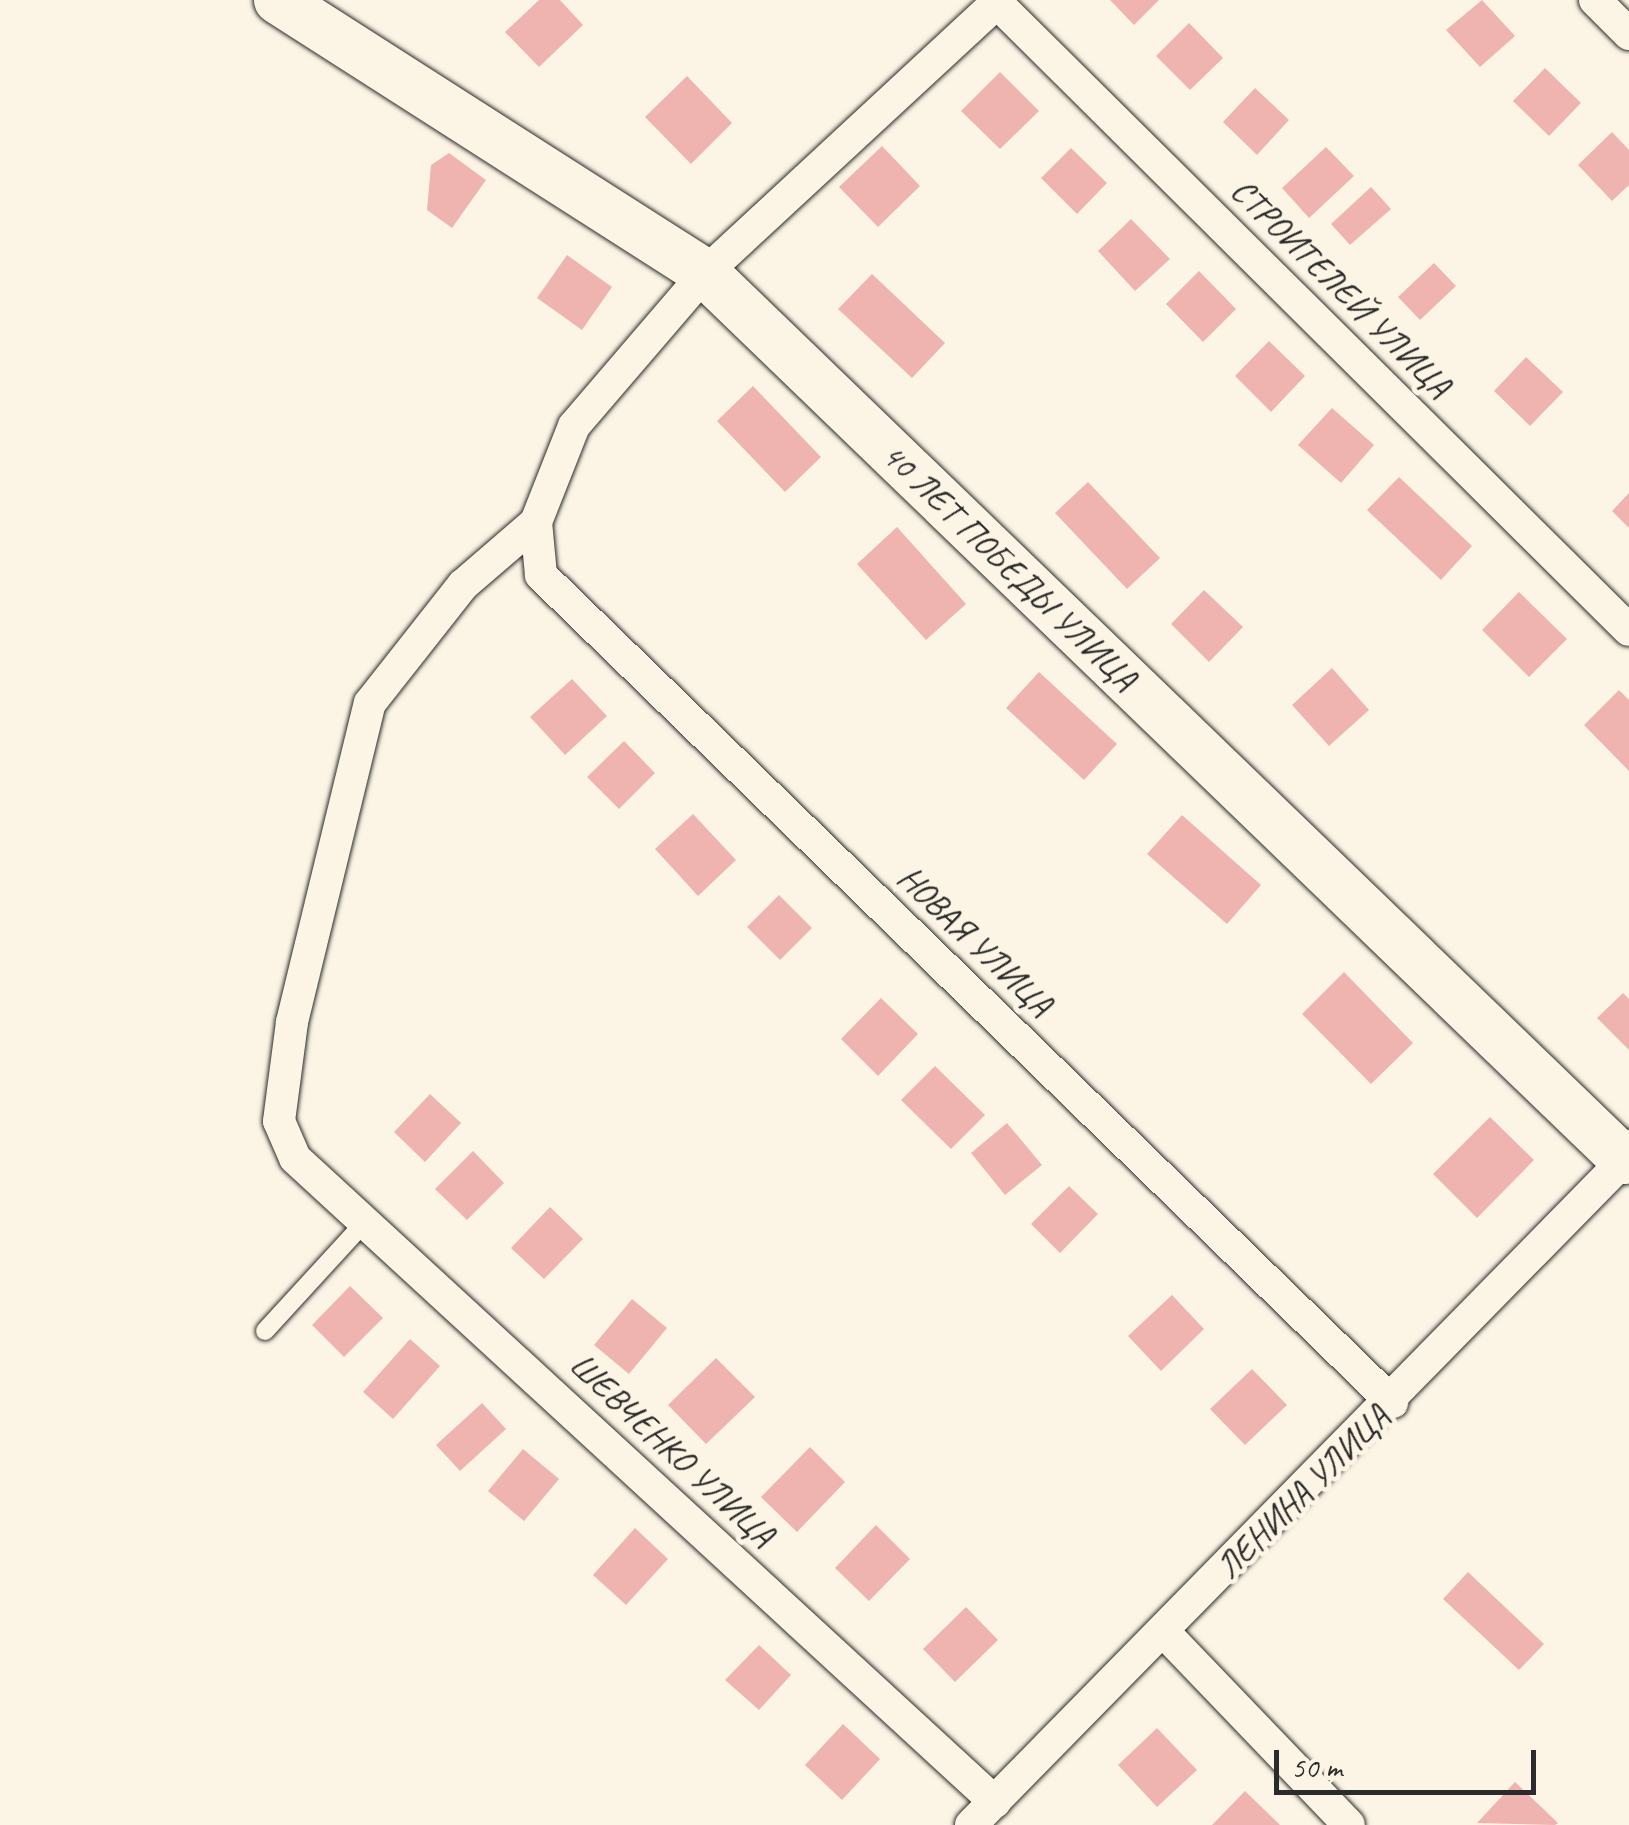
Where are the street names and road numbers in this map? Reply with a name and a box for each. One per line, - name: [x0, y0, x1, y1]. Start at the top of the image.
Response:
- street label: СТРОИТЕЛЕЙ УЛИЦА: [1222, 169, 1460, 407]
- street label: 40 ЛЕТ ПОБЕДЫ УЛИЦА: [872, 434, 1146, 700]
- street label: НОВАЯ УЛИЦА: [889, 857, 1061, 1025]
- street label: ШЕВЧЕНКО УЛИЦА: [560, 1344, 784, 1556]
- street label: ЛЕНИНА УЛИЦА: [1207, 1396, 1399, 1588]

